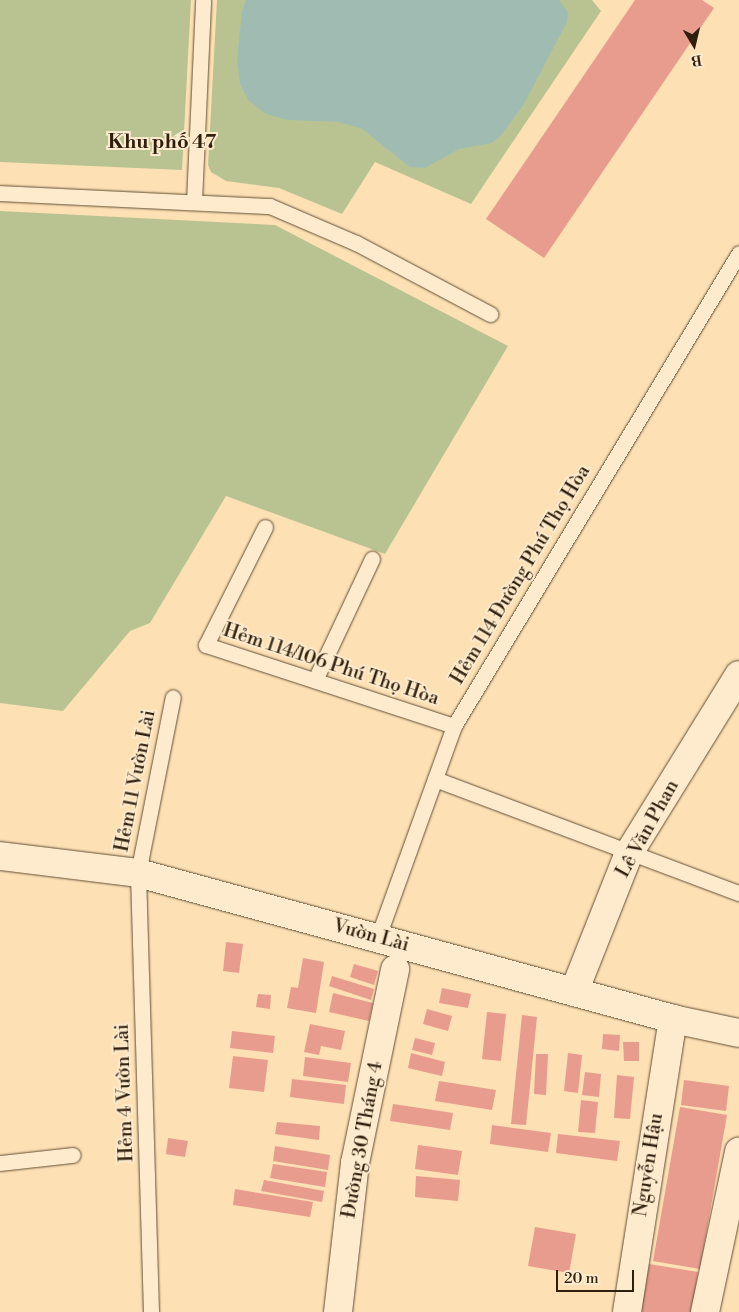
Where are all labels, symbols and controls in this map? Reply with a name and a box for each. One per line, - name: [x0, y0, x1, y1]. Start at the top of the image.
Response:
- north arrow: [669, 20, 719, 70]
- text: B: [690, 50, 703, 70]
- district label: Khu phố 47: [108, 130, 216, 154]
- street label: Hẻm 114 Đường Phú Thọ Hòa: [446, 461, 596, 689]
- street label: Hẻm 114/106 Phú Thọ Hòa: [220, 619, 442, 711]
- street label: Hẻm 11 Vườn Lài: [111, 708, 161, 854]
- street label: Lê Văn Phan: [612, 776, 684, 882]
- street label: Vườn Lài: [330, 915, 412, 957]
- street label: Hẻm 4 Vườn Lài: [111, 1023, 139, 1163]
- street label: Đường 30 Tháng 4: [338, 1060, 388, 1220]
- street label: Nguyễn Hậu: [630, 1112, 668, 1218]
- scale bar: [559, 1260, 636, 1292]
- text: 20 m: [564, 1269, 599, 1288]

